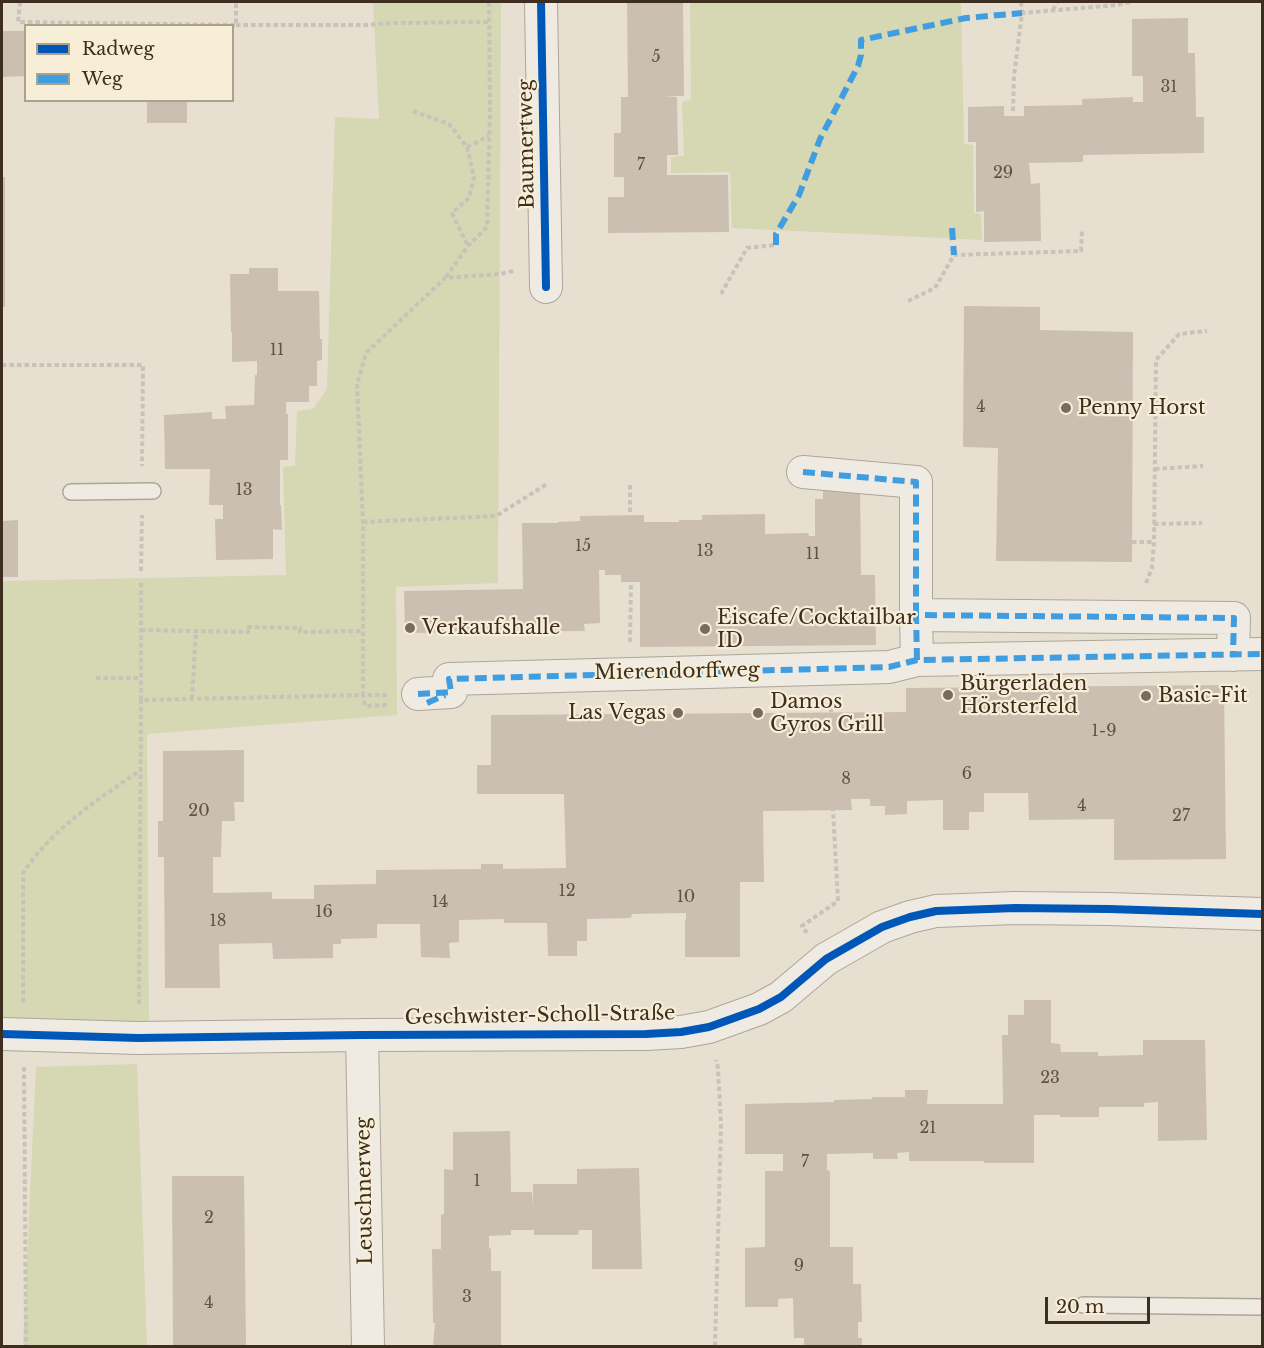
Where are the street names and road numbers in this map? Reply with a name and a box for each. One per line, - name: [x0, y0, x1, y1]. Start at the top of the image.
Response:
- street label: Baumertweg: [514, 79, 540, 209]
- street label: Mierendorffweg: [594, 659, 760, 685]
- street label: Geschwister-Scholl-Straße: [404, 1002, 676, 1030]
- street label: Leuschnerweg: [352, 1117, 378, 1265]

